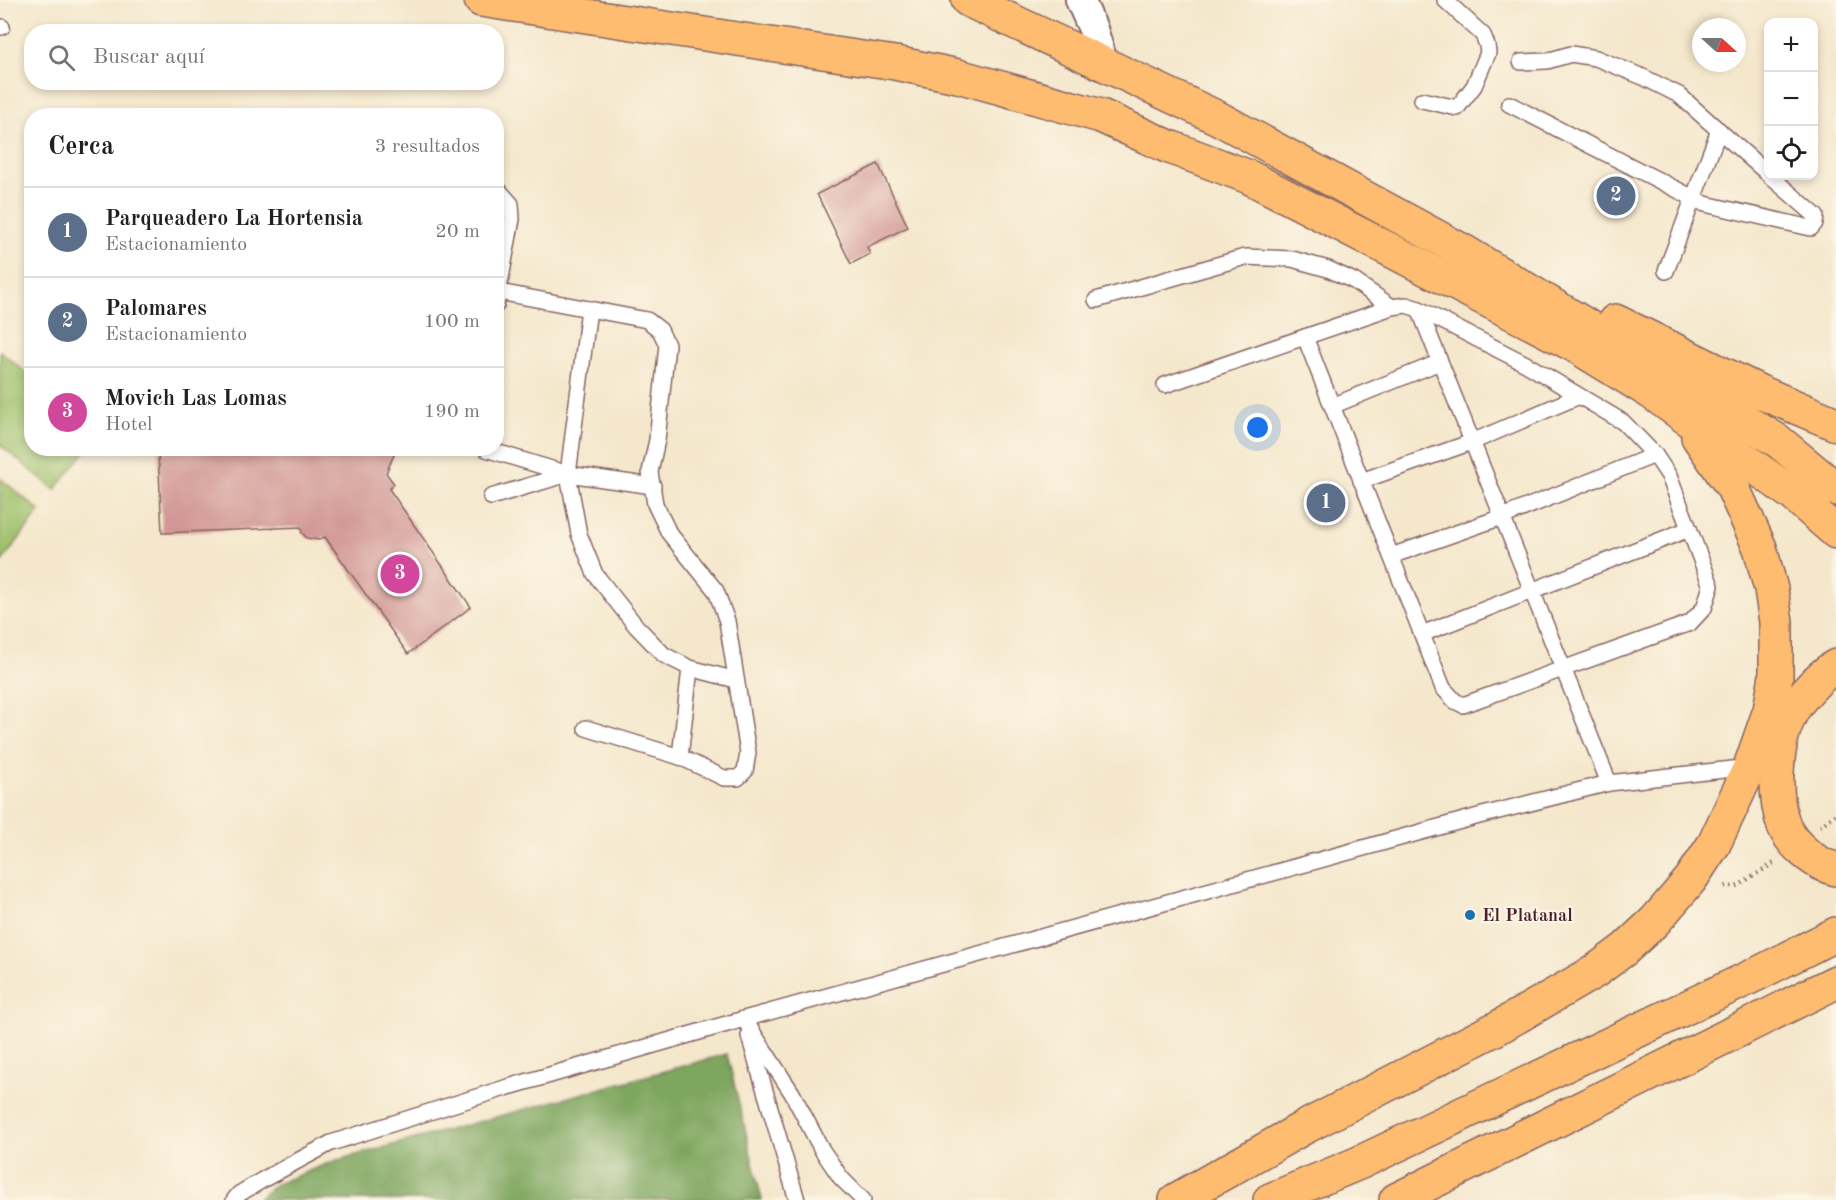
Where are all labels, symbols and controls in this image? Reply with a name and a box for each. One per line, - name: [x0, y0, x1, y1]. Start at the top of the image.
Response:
- north arrow: [1692, 18, 1746, 72]
- map controls: [1764, 18, 1818, 180]
- button: +: [1764, 18, 1818, 72]
- search box: [24, 24, 504, 90]
- icon: search: [45, 41, 78, 74]
- text: Buscar aquí: [93, 46, 205, 68]
- button: −: [1764, 72, 1818, 126]
- button: locate: [1764, 126, 1818, 180]
- text: Cerca: [48, 134, 114, 160]
- text: 3 resultados: [375, 137, 480, 157]
- pin: 2: [1596, 174, 1636, 218]
- text: Parqueadero La Hortensia: [105, 208, 363, 230]
- text: 1: [62, 222, 73, 242]
- text: 20 m: [435, 222, 480, 242]
- text: Estacionamiento: [105, 235, 247, 255]
- text: Palomares: [105, 298, 207, 320]
- text: 2: [62, 312, 73, 332]
- text: 100 m: [424, 312, 480, 332]
- text: Estacionamiento: [105, 325, 247, 345]
- text: Movich Las Lomas: [105, 388, 287, 410]
- text: 3: [62, 402, 73, 422]
- text: 190 m: [424, 402, 480, 422]
- your location: [1243, 413, 1272, 442]
- text: Hotel: [105, 415, 152, 435]
- pin: 1: [1306, 480, 1346, 526]
- pin: 3: [380, 552, 420, 596]
- place label: El Platanal: [1482, 907, 1573, 925]
- marker: El Platanal: [1463, 908, 1477, 922]

